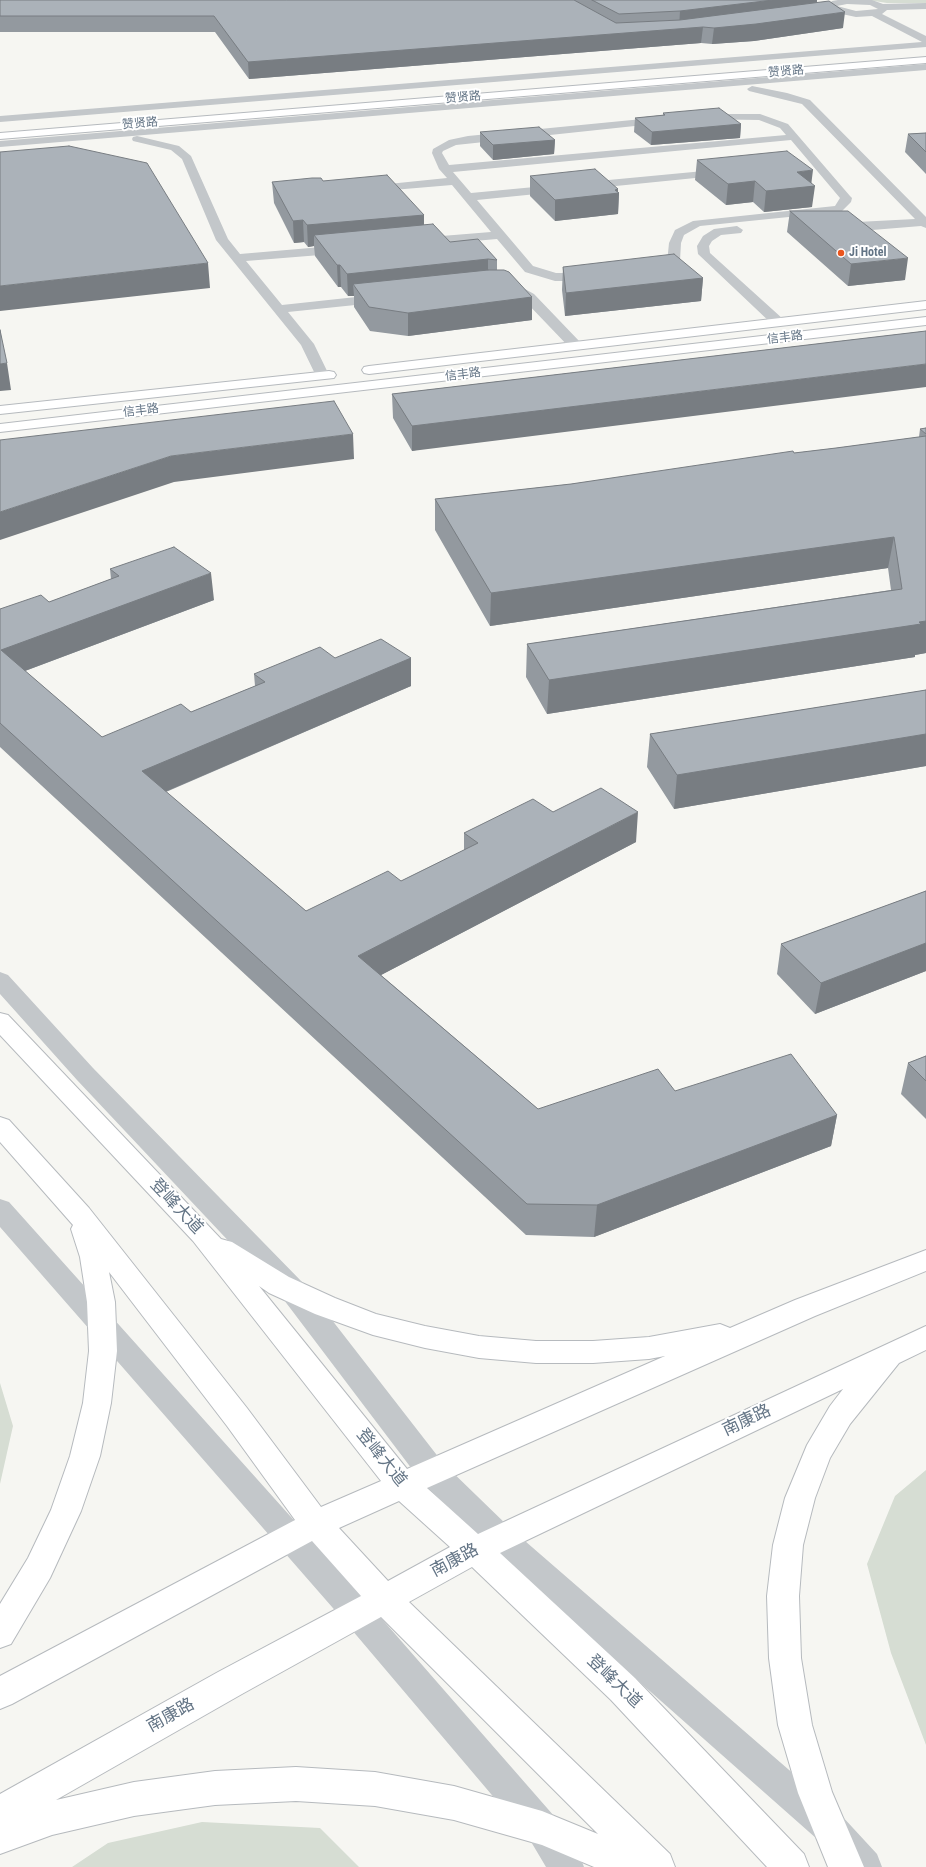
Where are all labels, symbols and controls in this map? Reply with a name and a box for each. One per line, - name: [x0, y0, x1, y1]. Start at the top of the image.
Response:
- street label: 赞贤路: [767, 63, 805, 81]
- street label: 赞贤路: [444, 89, 482, 107]
- street label: 赞贤路: [121, 115, 159, 133]
- place label: Ji Hotel: [849, 246, 886, 260]
- marker: Ji Hotel: [836, 248, 846, 258]
- street label: 信丰路: [766, 329, 804, 347]
- street label: 信丰路: [444, 366, 482, 384]
- street label: 信丰路: [122, 402, 160, 420]
- street label: 登峰大道: [145, 1175, 207, 1239]
- street label: 南康路: [720, 1401, 774, 1441]
- street label: 登峰大道: [352, 1425, 410, 1491]
- street label: 南康路: [428, 1540, 482, 1582]
- street label: 登峰大道: [582, 1651, 646, 1713]
- street label: 南康路: [144, 1695, 198, 1737]

